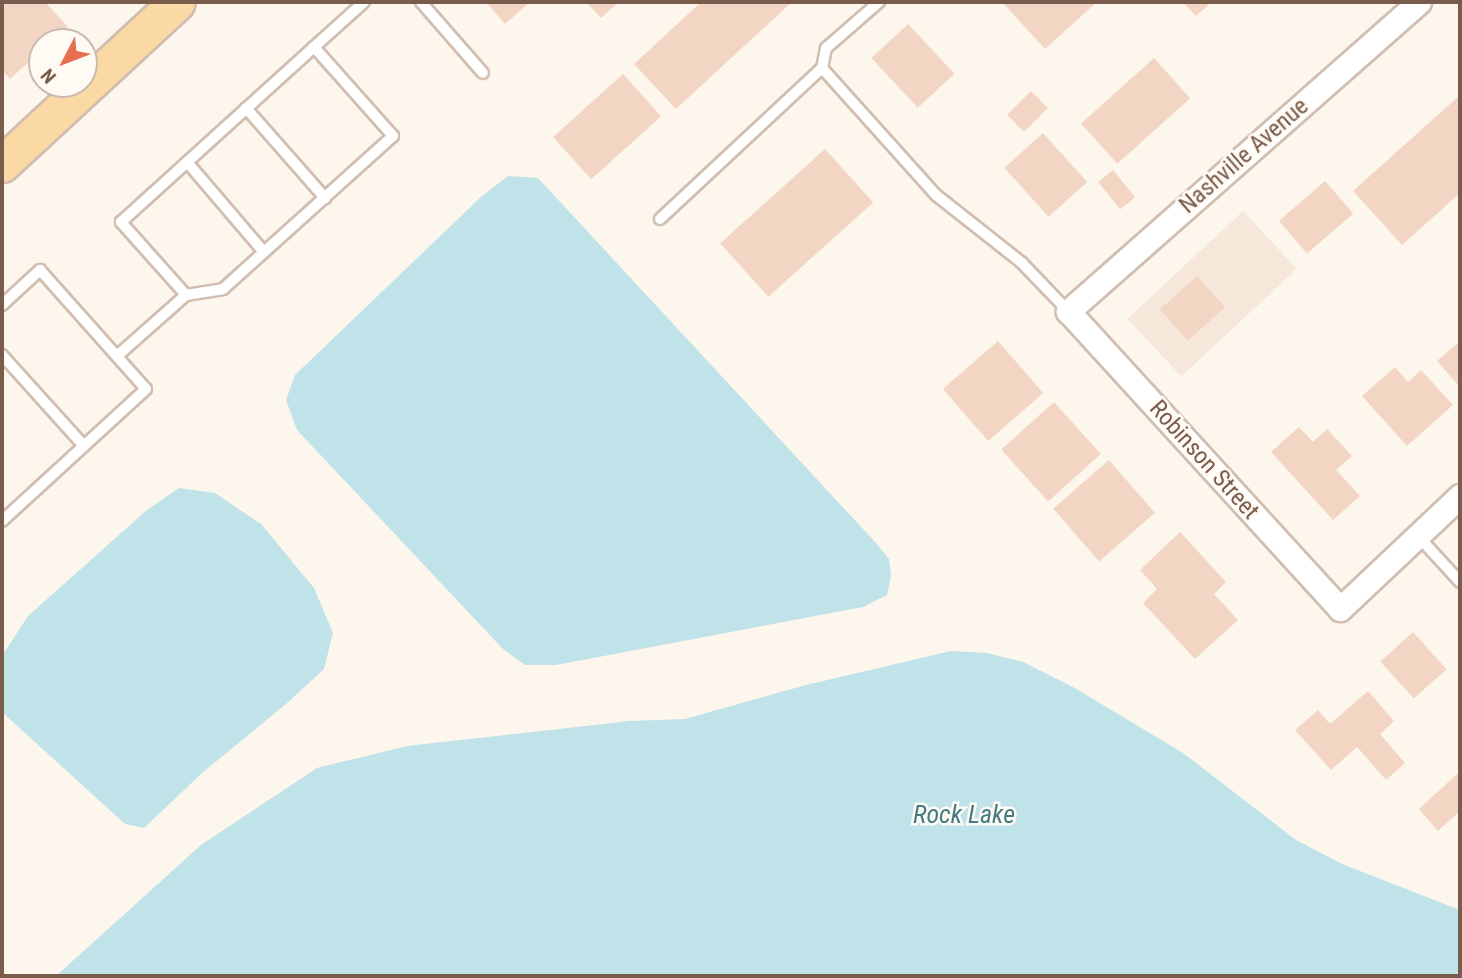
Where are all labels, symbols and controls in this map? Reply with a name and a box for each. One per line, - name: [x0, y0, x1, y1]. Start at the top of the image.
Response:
- north arrow: [28, 28, 98, 98]
- text: N: [36, 64, 61, 88]
- street label: Nashville Avenue: [1174, 92, 1314, 220]
- street label: Robinson Street: [1143, 395, 1265, 525]
- water label: Rock Lake: [913, 799, 1015, 831]

